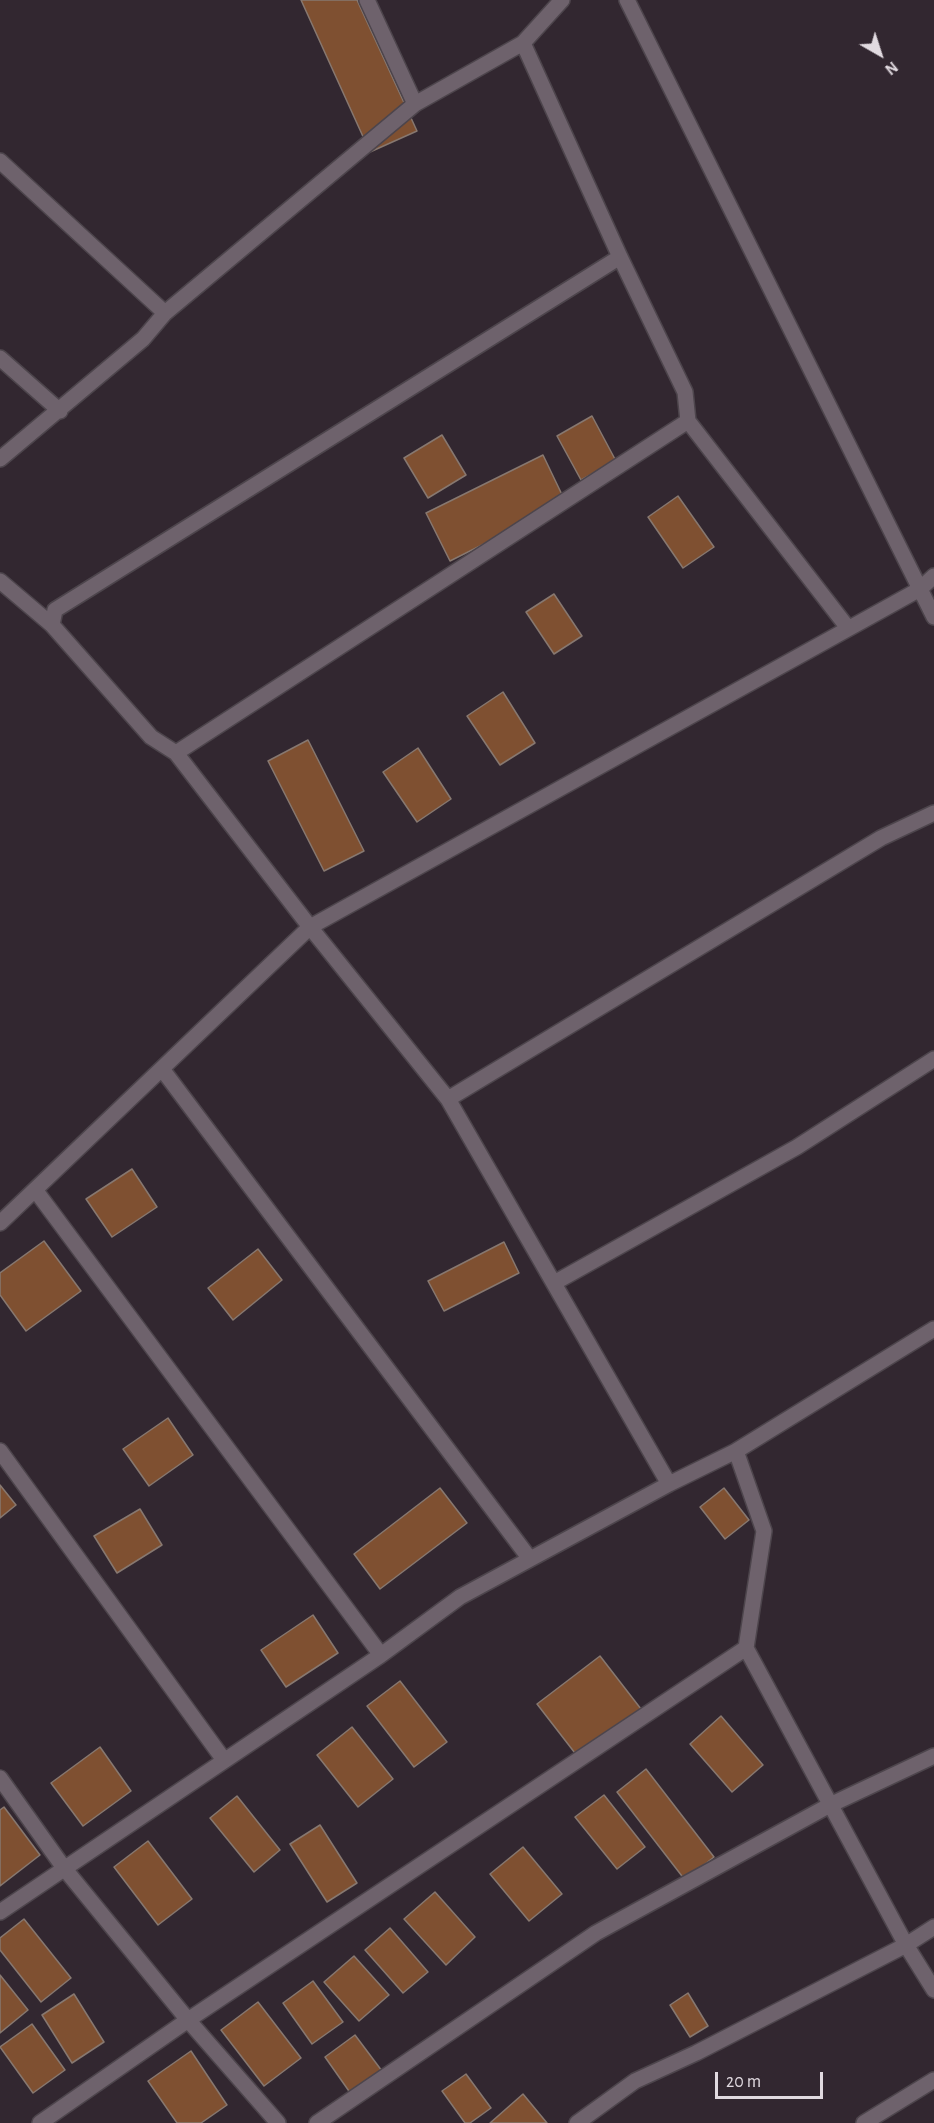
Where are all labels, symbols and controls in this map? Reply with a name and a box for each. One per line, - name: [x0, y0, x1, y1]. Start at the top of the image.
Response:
- north arrow: [850, 24, 910, 84]
- text: N: [882, 58, 901, 78]
- scale bar: [718, 2060, 826, 2098]
- text: 20 m: [726, 2073, 761, 2091]

